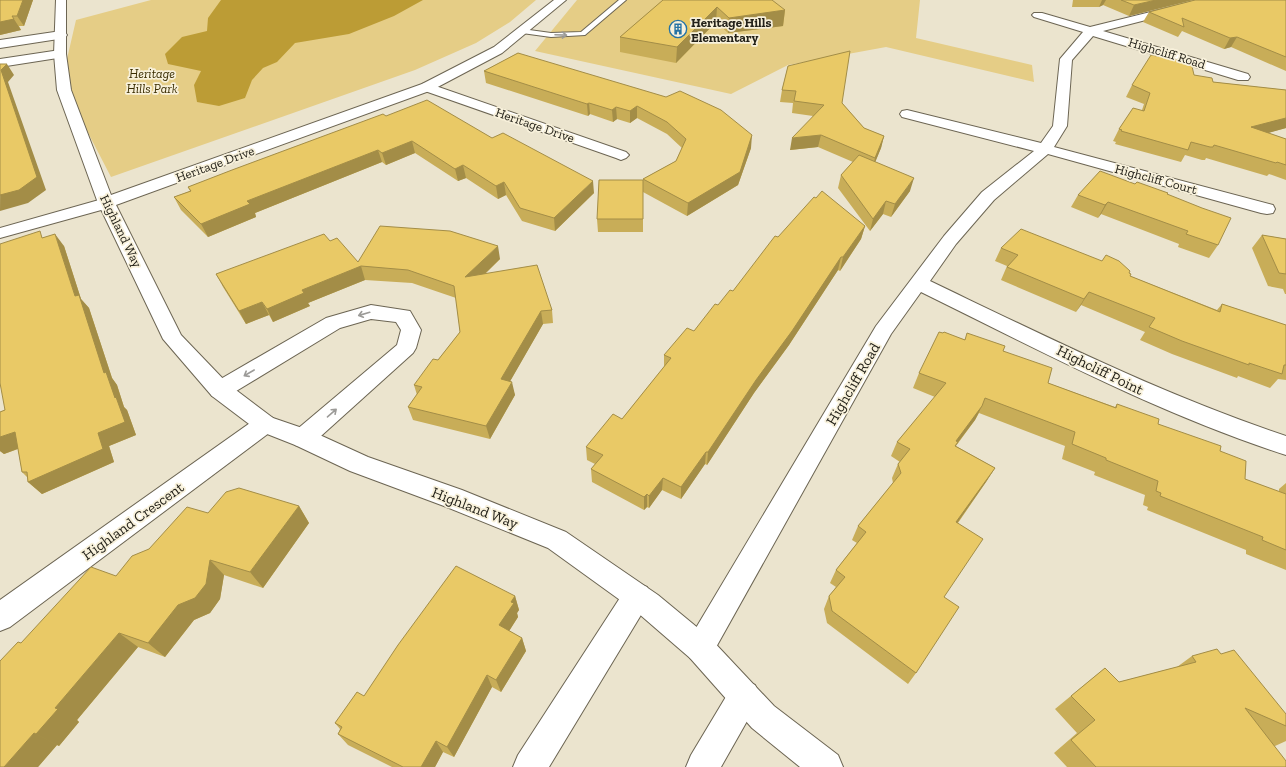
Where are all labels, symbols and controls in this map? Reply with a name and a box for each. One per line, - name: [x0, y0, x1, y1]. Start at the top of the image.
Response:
- place label: Heritage Hills Elementary: [691, 15, 771, 45]
- building icon: Heritage Hills Elementary: [668, 19, 688, 39]
- one-way arrow: [554, 31, 567, 39]
- street label: Highcliff Road: [1127, 34, 1207, 72]
- park label: Heritage Hills Park: [126, 66, 178, 96]
- street label: Heritage Drive: [493, 104, 577, 146]
- street label: Heritage Drive: [174, 143, 256, 185]
- street label: Highcliff Court: [1113, 161, 1199, 197]
- street label: Highland Way: [97, 192, 145, 270]
- one-way arrow: [358, 311, 371, 319]
- street label: Highcliff Road: [822, 339, 884, 428]
- street label: Highcliff Point: [1054, 341, 1147, 399]
- one-way arrow: [244, 369, 255, 377]
- one-way arrow: [327, 408, 337, 417]
- street label: Highland Crescent: [79, 478, 188, 564]
- street label: Highland Way: [429, 483, 521, 533]

